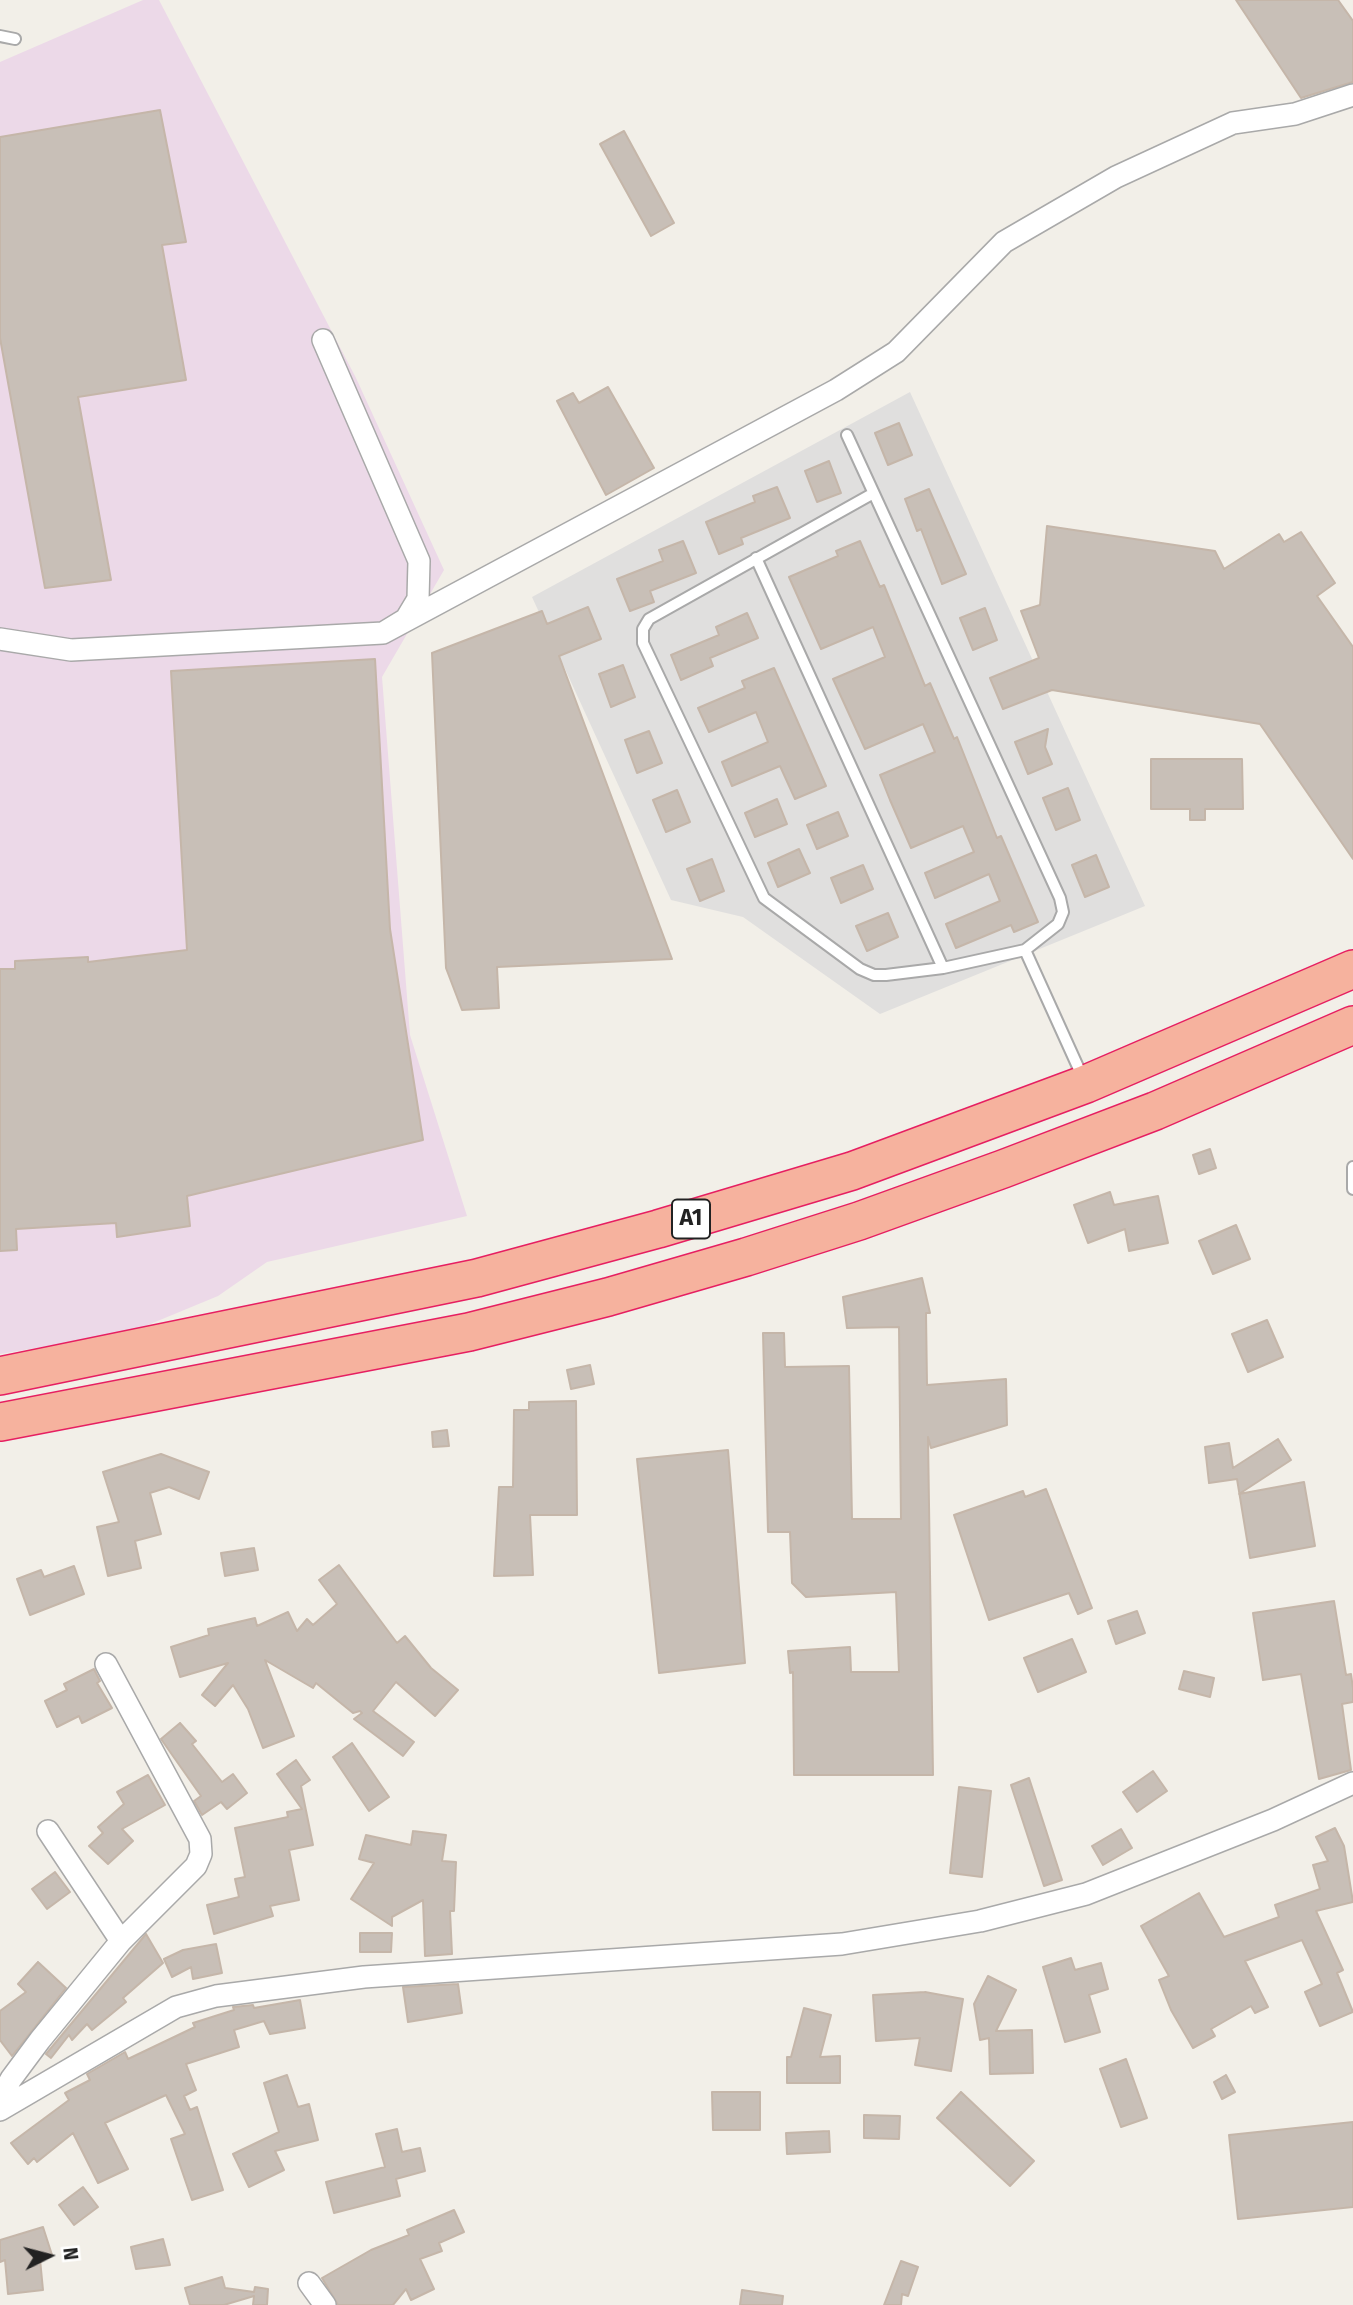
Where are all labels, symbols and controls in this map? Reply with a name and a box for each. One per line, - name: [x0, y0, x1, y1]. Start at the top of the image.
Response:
- road number: A1: [672, 1200, 710, 1238]
- north arrow: [14, 2221, 84, 2291]
- text: N: [58, 2246, 82, 2261]

